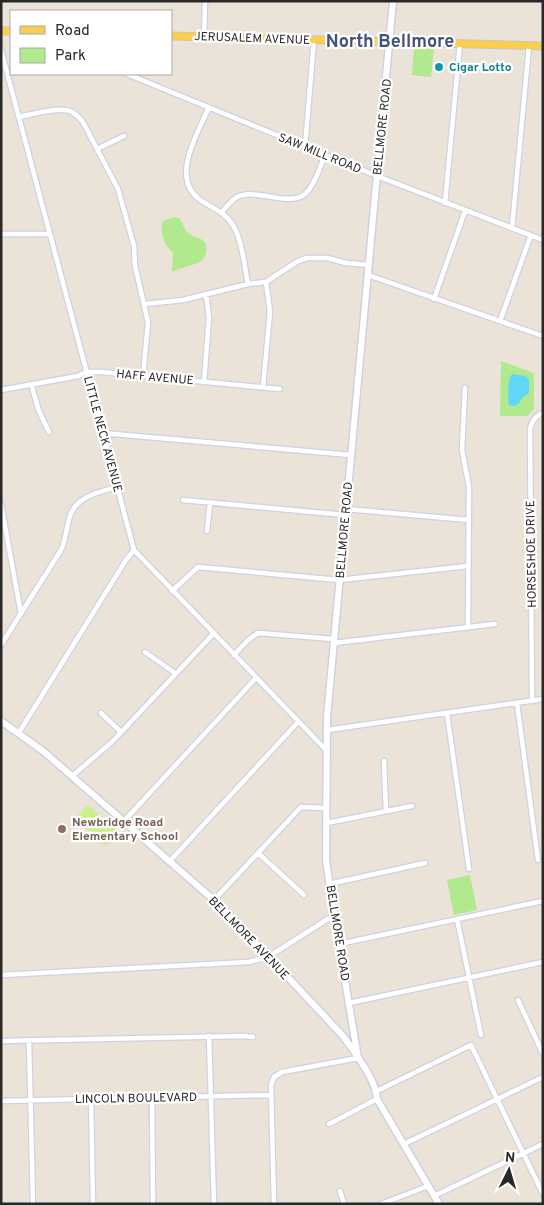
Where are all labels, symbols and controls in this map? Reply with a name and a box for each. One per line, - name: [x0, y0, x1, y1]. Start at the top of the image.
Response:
- legend: [10, 10, 172, 75]
- text: Road: [55, 22, 90, 41]
- street label: JERUSALEM AVENUE: [194, 29, 310, 49]
- district label: North Bellmore: [326, 31, 454, 54]
- text: Park: [55, 47, 86, 66]
- place label: Cigar Lotto: [449, 60, 512, 76]
- marker: Cigar Lotto: [433, 61, 445, 73]
- street label: BELLMORE ROAD: [370, 78, 396, 176]
- street label: SAW MILL ROAD: [276, 130, 364, 178]
- street label: HAFF AVENUE: [116, 367, 194, 389]
- street label: LITTLE NECK AVENUE: [79, 374, 125, 494]
- street label: BELLMORE ROAD: [333, 481, 357, 579]
- street label: HORSESHOE DRIVE: [523, 500, 541, 608]
- place label: Newbridge Road Elementary School: [72, 815, 178, 845]
- marker: Newbridge Road Elementary School: [56, 823, 68, 835]
- street label: BELLMORE ROAD: [322, 884, 352, 982]
- street label: BELLMORE AVENUE: [204, 894, 292, 984]
- street label: LINCOLN BOULEVARD: [75, 1090, 197, 1108]
- north arrow: [484, 1145, 534, 1195]
- text: N: [504, 1150, 516, 1167]

